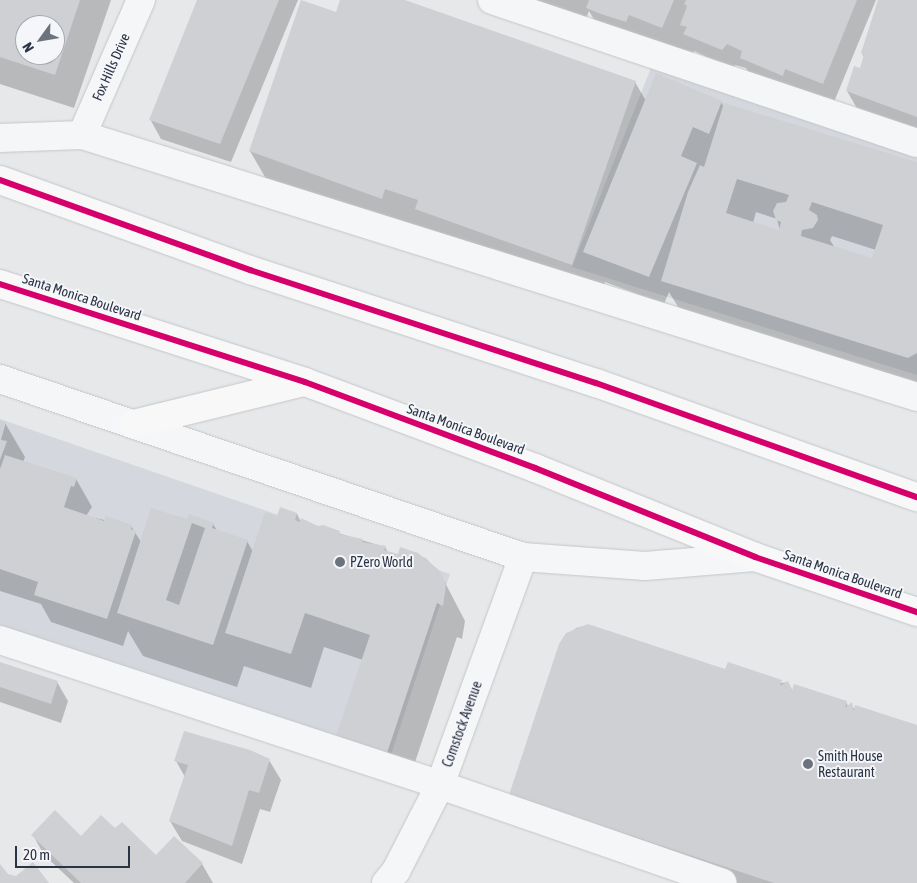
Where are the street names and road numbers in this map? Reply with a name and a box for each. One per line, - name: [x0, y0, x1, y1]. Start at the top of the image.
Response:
- street label: Fox Hills Drive: [89, 31, 133, 103]
- street label: Santa Monica Boulevard: [20, 270, 144, 324]
- street label: Santa Monica Boulevard: [405, 400, 527, 458]
- street label: Santa Monica Boulevard: [782, 546, 904, 602]
- street label: Comstock Avenue: [439, 679, 485, 769]

